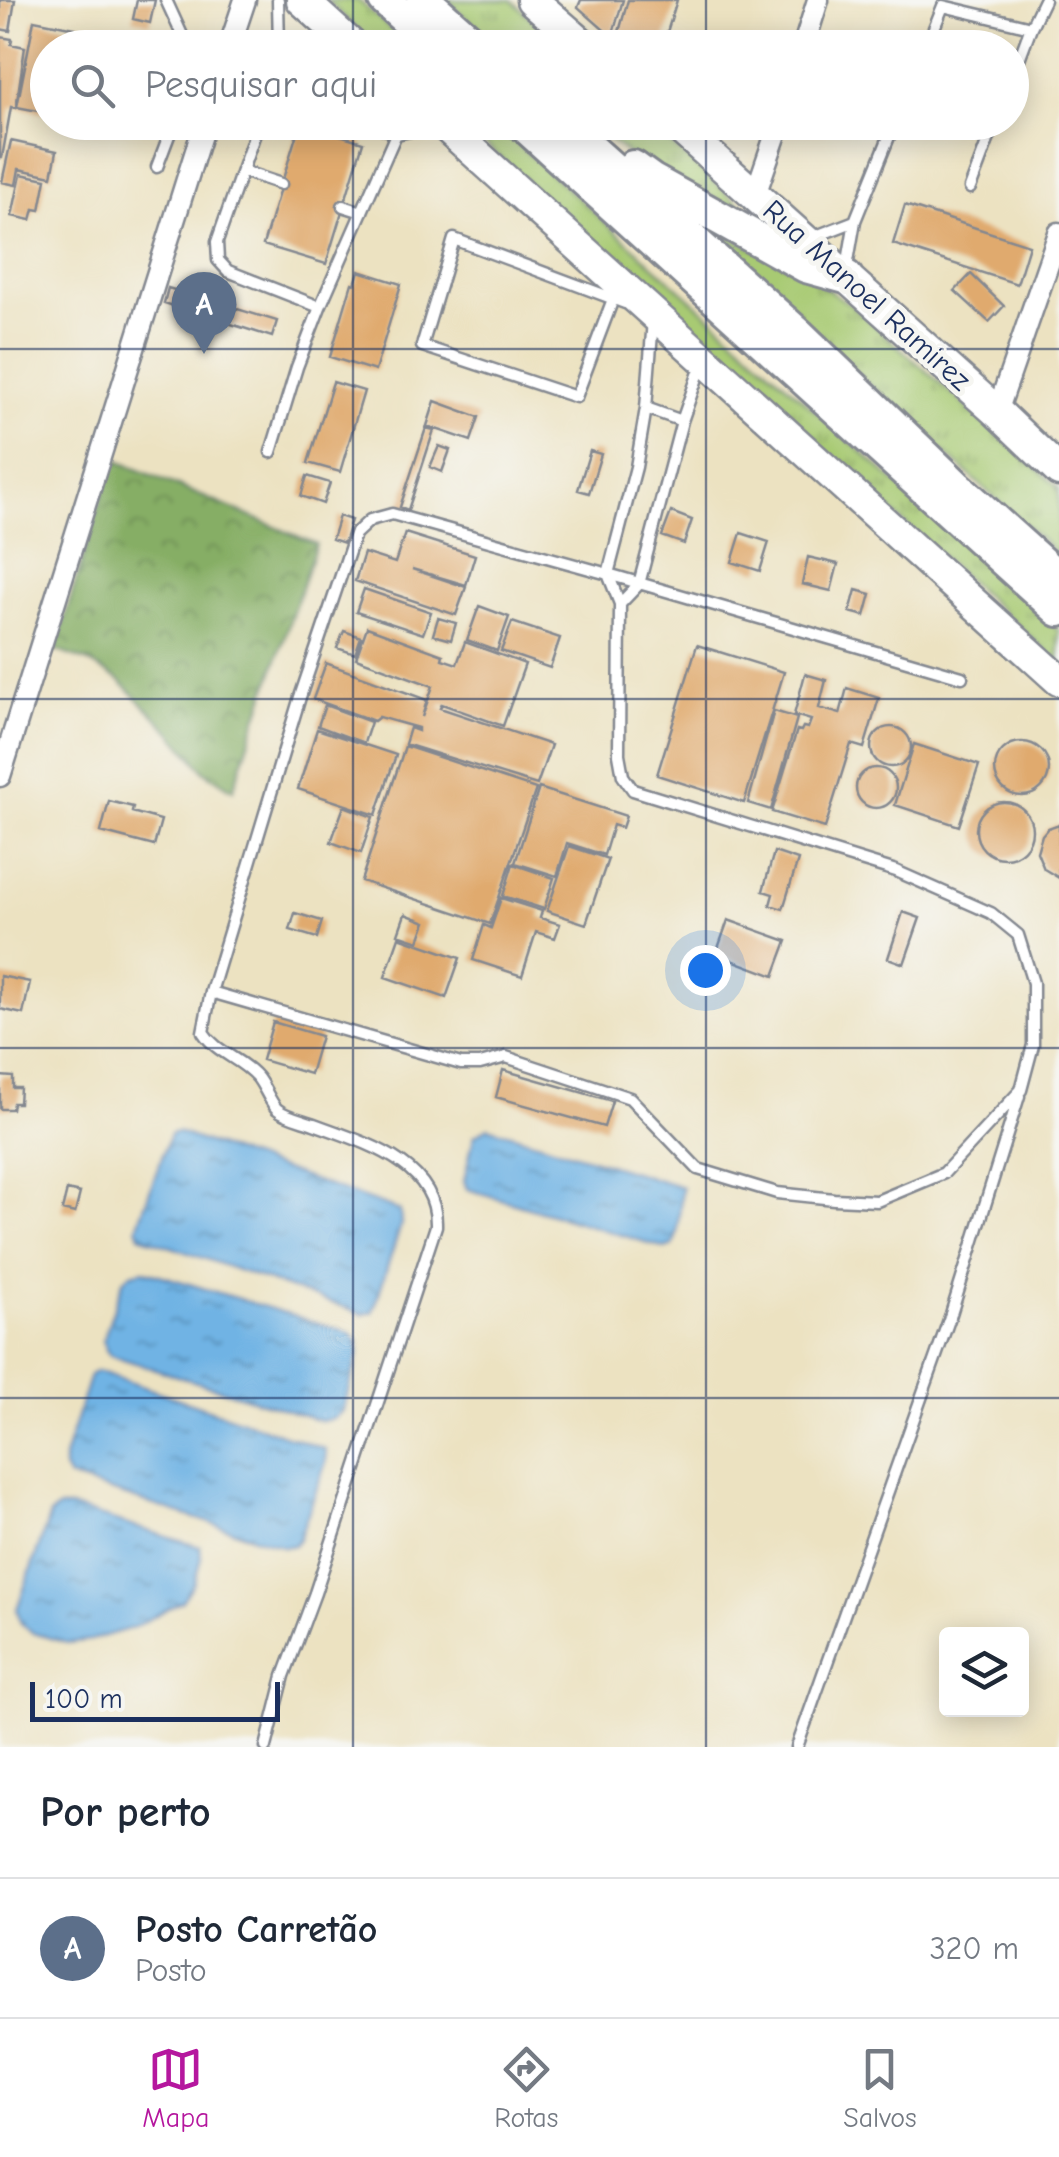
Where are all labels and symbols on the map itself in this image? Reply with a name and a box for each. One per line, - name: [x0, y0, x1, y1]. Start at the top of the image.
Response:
- street label: Rua Manoel Ramirez: [756, 193, 978, 398]
- pin: A: [172, 272, 236, 354]
- your location: [680, 945, 731, 996]
- scale bar: [30, 1677, 280, 1722]

